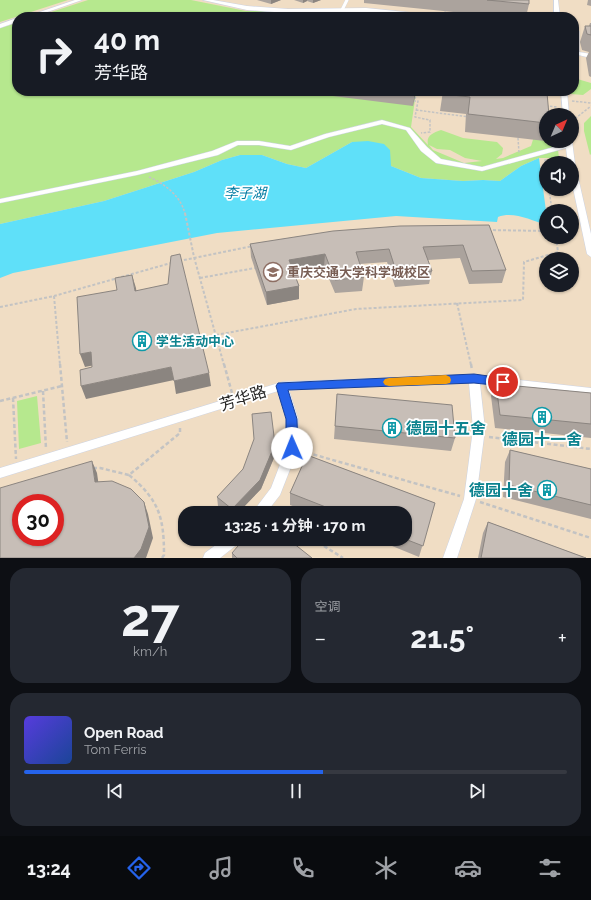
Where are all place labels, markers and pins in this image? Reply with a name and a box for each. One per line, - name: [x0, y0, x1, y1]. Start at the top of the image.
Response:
- school or university icon: 重庆交通大学科学城校区: [262, 261, 284, 283]
- place label: 重庆交通大学科学城校区: [287, 265, 430, 280]
- building icon: 学生活动中心: [131, 330, 153, 352]
- place label: 学生活动中心: [156, 334, 234, 349]
- pin: [486, 365, 520, 399]
- building icon: 德园十一舍: [531, 406, 553, 428]
- building icon: 德园十五舍: [381, 417, 403, 439]
- place label: 德园十五舍: [406, 419, 486, 438]
- place label: 德园十一舍: [502, 430, 582, 449]
- building icon: 德园十舍: [536, 479, 558, 501]
- place label: 德园十舍: [469, 481, 533, 500]

